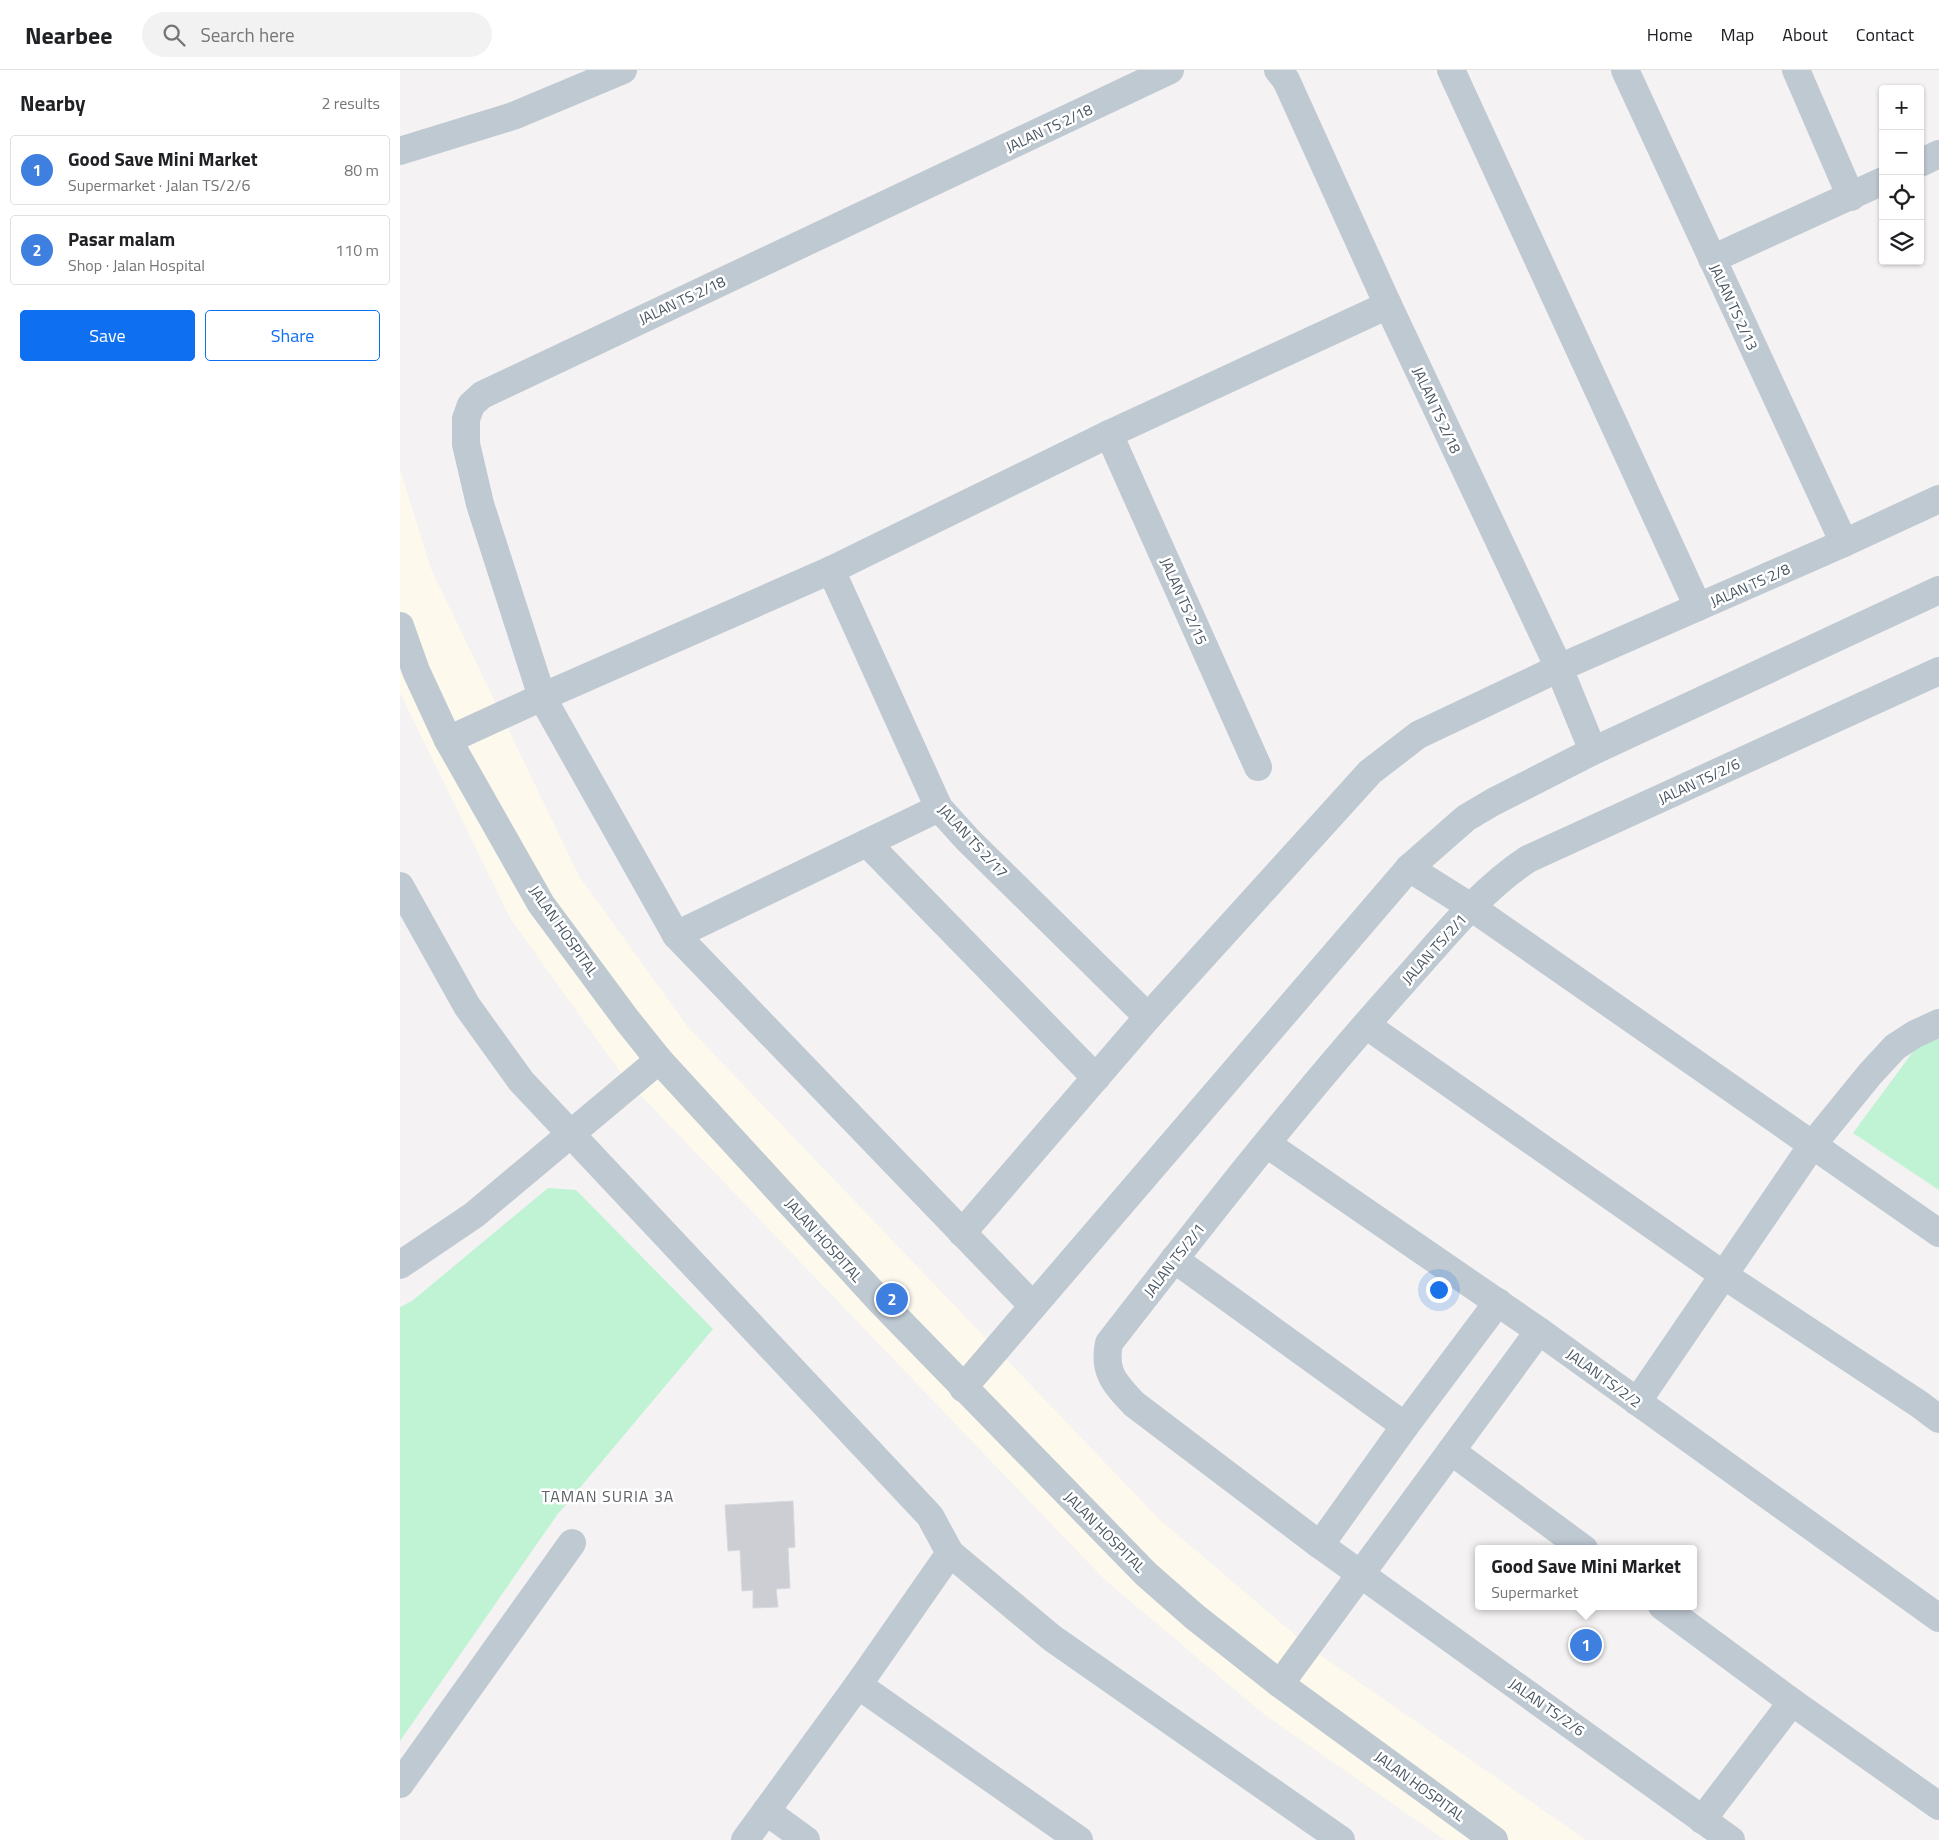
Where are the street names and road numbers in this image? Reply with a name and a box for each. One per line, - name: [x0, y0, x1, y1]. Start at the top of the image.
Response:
- street label: JALAN TS 2/18: [1002, 98, 1096, 158]
- street label: JALAN TS 2/13: [1704, 260, 1764, 354]
- street label: JALAN TS 2/18: [635, 270, 729, 330]
- street label: JALAN TS 2/18: [1407, 363, 1467, 457]
- street label: JALAN TS 2/15: [1154, 554, 1214, 648]
- street label: JALAN TS 2/8: [1706, 557, 1794, 613]
- street label: JALAN TS/2/6: [1654, 752, 1744, 810]
- street label: JALAN TS 2/17: [933, 799, 1013, 883]
- street label: JALAN HOSPITAL: [524, 881, 604, 981]
- street label: JALAN TS/2/1: [1396, 909, 1472, 989]
- street label: JALAN HOSPITAL: [780, 1193, 868, 1287]
- street label: JALAN TS/2/1: [1138, 1218, 1210, 1302]
- street label: JALAN TS/2/2: [1562, 1343, 1646, 1413]
- street label: JALAN HOSPITAL: [1059, 1486, 1151, 1578]
- street label: JALAN TS/2/6: [1504, 1672, 1590, 1742]
- street label: JALAN HOSPITAL: [1370, 1745, 1470, 1827]

